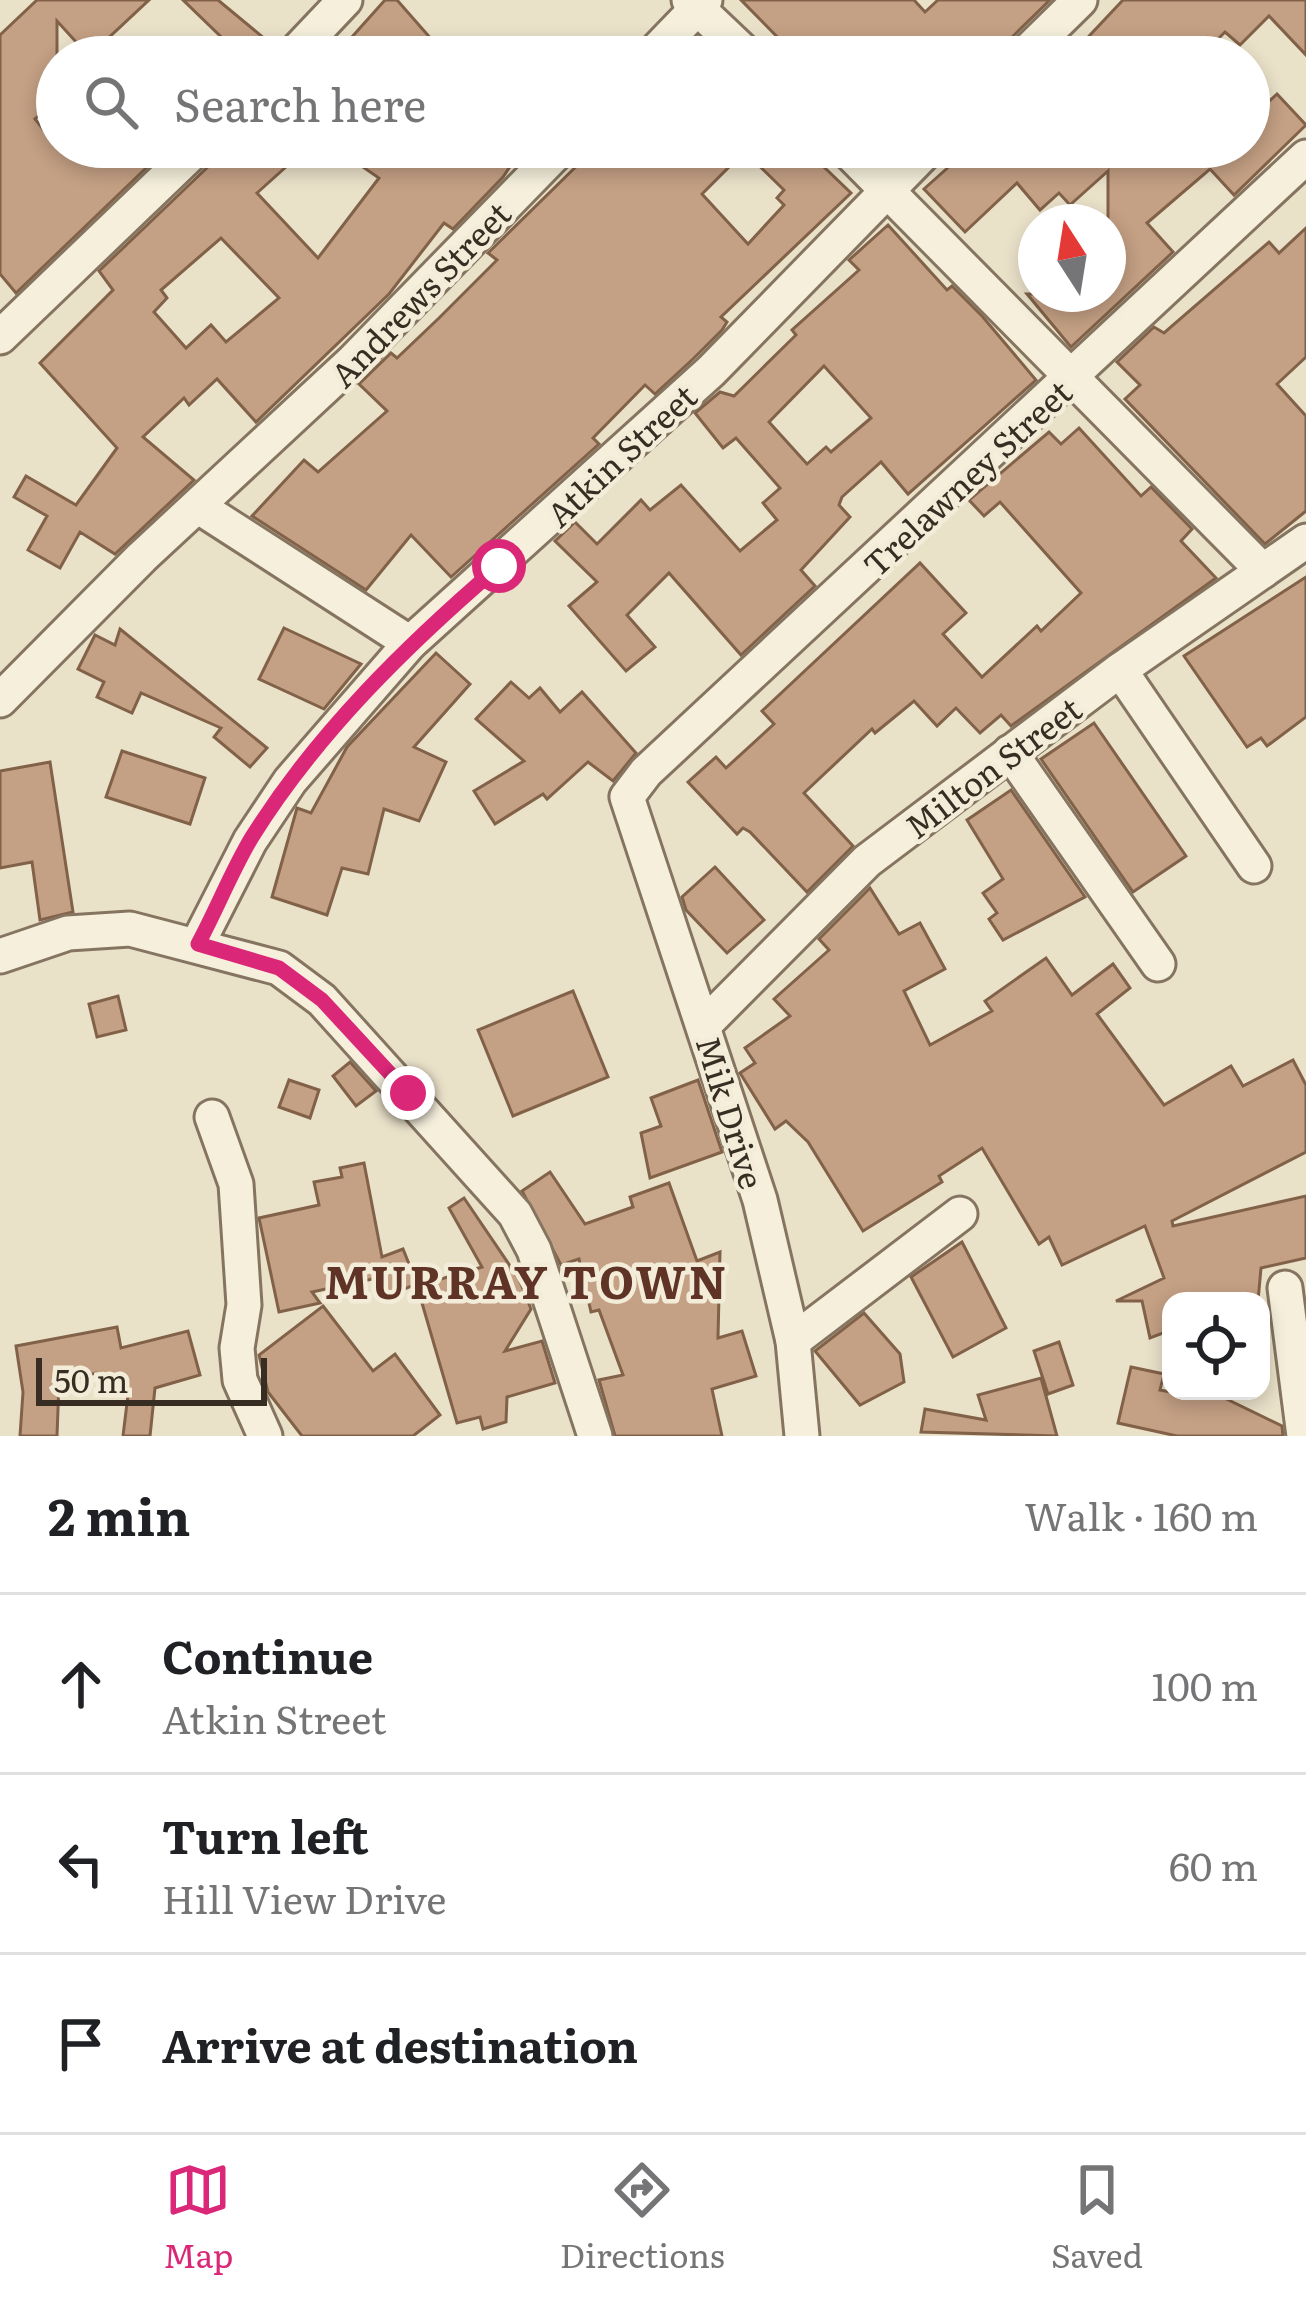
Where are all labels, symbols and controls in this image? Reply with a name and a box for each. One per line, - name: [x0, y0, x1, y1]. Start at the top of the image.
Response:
- search box: [36, 36, 1270, 168]
- icon: search: [78, 69, 144, 135]
- text: Search here: [174, 69, 426, 136]
- street label: Andrews Street: [317, 189, 521, 397]
- north arrow: [1018, 204, 1126, 312]
- street label: Trelawney Street: [851, 367, 1082, 587]
- street label: Atkin Street: [534, 371, 707, 537]
- route start: [472, 539, 526, 593]
- street label: Milton Street: [894, 683, 1091, 849]
- street label: Mik Drive: [686, 1030, 778, 1194]
- route end: [381, 1066, 435, 1120]
- district label: MURRAY TOWN: [324, 1246, 730, 1313]
- map controls: [1162, 1292, 1270, 1400]
- button: locate: [1162, 1292, 1270, 1400]
- scale bar: [36, 1352, 267, 1405]
- text: 50 m: [54, 1354, 128, 1403]
- text: 2 min: [48, 1476, 191, 1552]
- text: Walk · 160 m: [1025, 1485, 1258, 1543]
- text: Continue: [162, 1621, 373, 1688]
- icon: ahead: [48, 1651, 114, 1717]
- text: 100 m: [1151, 1655, 1258, 1713]
- text: Atkin Street: [162, 1688, 387, 1746]
- text: Turn left: [162, 1801, 369, 1868]
- icon: left: [48, 1831, 114, 1897]
- text: 60 m: [1169, 1835, 1258, 1893]
- text: Hill View Drive: [162, 1868, 447, 1926]
- text: Arrive at destination: [162, 2010, 638, 2077]
- icon: arrive: [48, 2011, 114, 2077]
- tab: Map: [163, 2157, 233, 2278]
- tab: Directions: [560, 2157, 725, 2278]
- tab: Saved: [1051, 2157, 1143, 2278]

